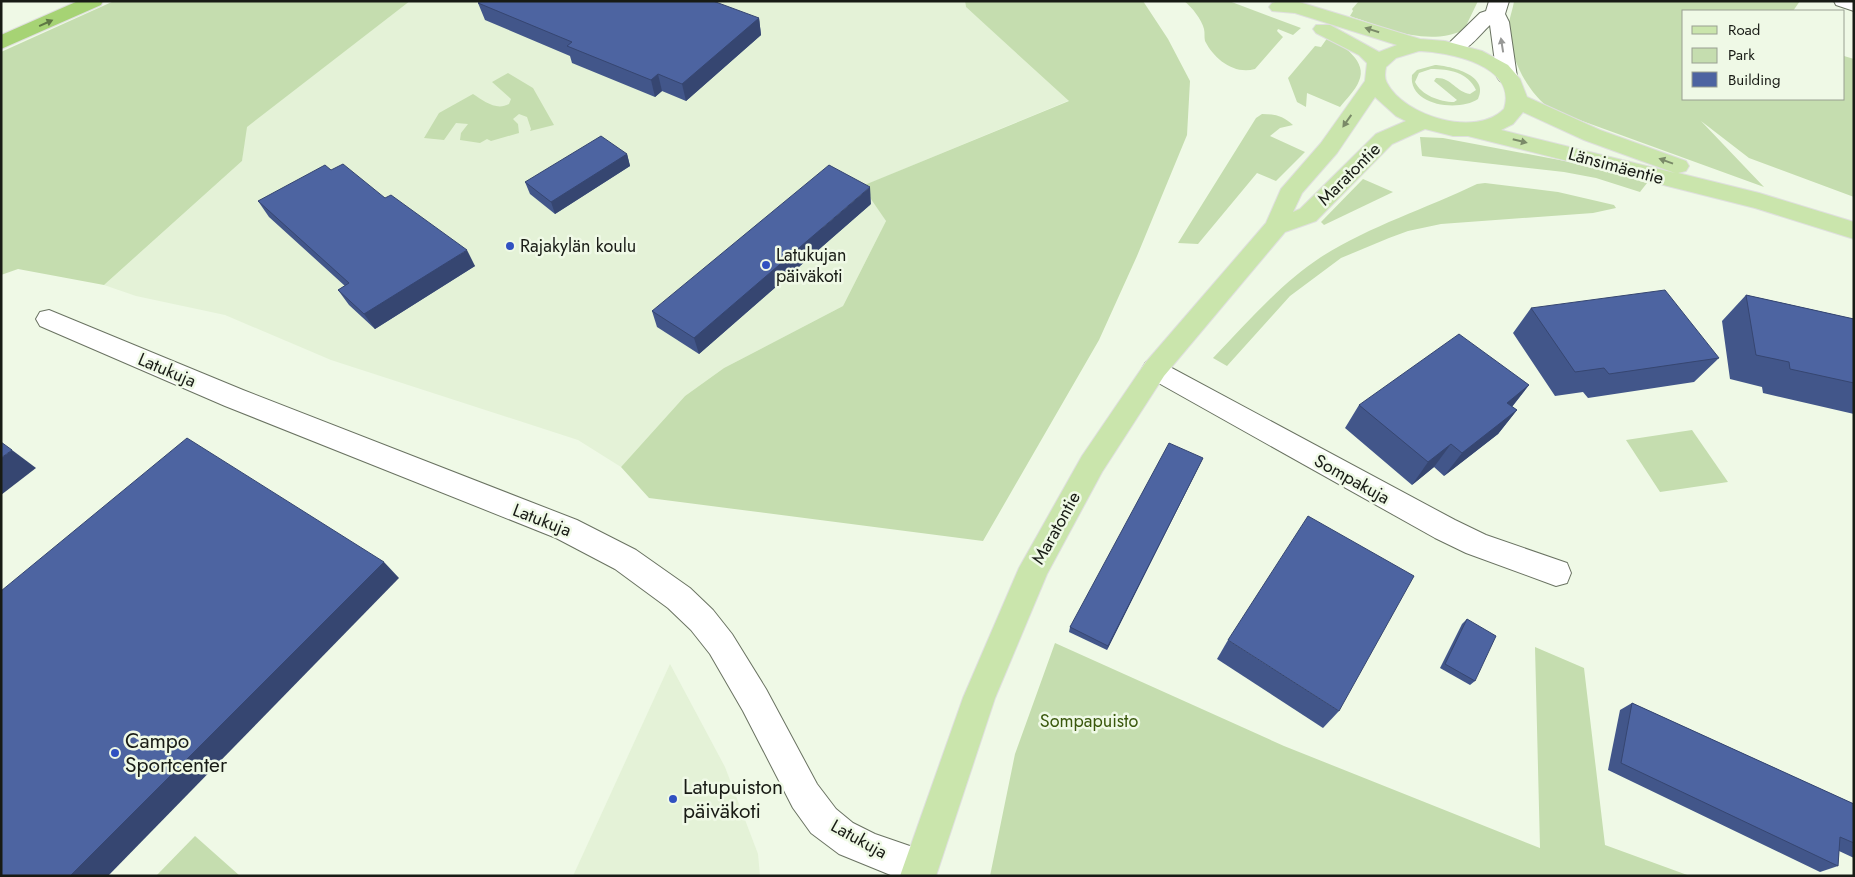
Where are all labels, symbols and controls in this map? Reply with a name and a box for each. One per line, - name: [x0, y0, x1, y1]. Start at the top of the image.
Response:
- legend: [1682, 10, 1845, 100]
- one-way arrow: [39, 18, 53, 26]
- text: Road: [1728, 19, 1760, 41]
- one-way arrow: [1364, 26, 1379, 34]
- one-way arrow: [1497, 37, 1505, 53]
- text: Park: [1728, 44, 1755, 66]
- text: Building: [1728, 69, 1780, 91]
- one-way arrow: [1342, 115, 1352, 128]
- street label: Maratontie: [1312, 137, 1386, 211]
- one-way arrow: [1512, 137, 1527, 145]
- street label: Länsimäentie: [1565, 141, 1667, 191]
- one-way arrow: [1659, 157, 1674, 164]
- place label: Rajakylän koulu: [520, 233, 636, 259]
- marker: Rajakylän koulu: [504, 240, 516, 252]
- place label: Latukujan päiväkoti: [776, 242, 846, 289]
- marker: Latukujan päiväkoti: [760, 259, 772, 271]
- street label: Latukuja: [134, 346, 200, 394]
- street label: Sompakuja: [1309, 448, 1395, 510]
- street label: Maratontie: [1025, 487, 1087, 569]
- street label: Latukuja: [509, 497, 575, 543]
- park label: Sompapuisto: [1040, 708, 1138, 734]
- place label: Campo Sportcenter: [125, 726, 228, 780]
- marker: Campo Sportcenter: [109, 747, 121, 759]
- place label: Latupuiston päiväkoti: [683, 772, 783, 826]
- marker: Latupuiston päiväkoti: [667, 793, 679, 805]
- street label: Latukuja: [826, 813, 892, 865]

